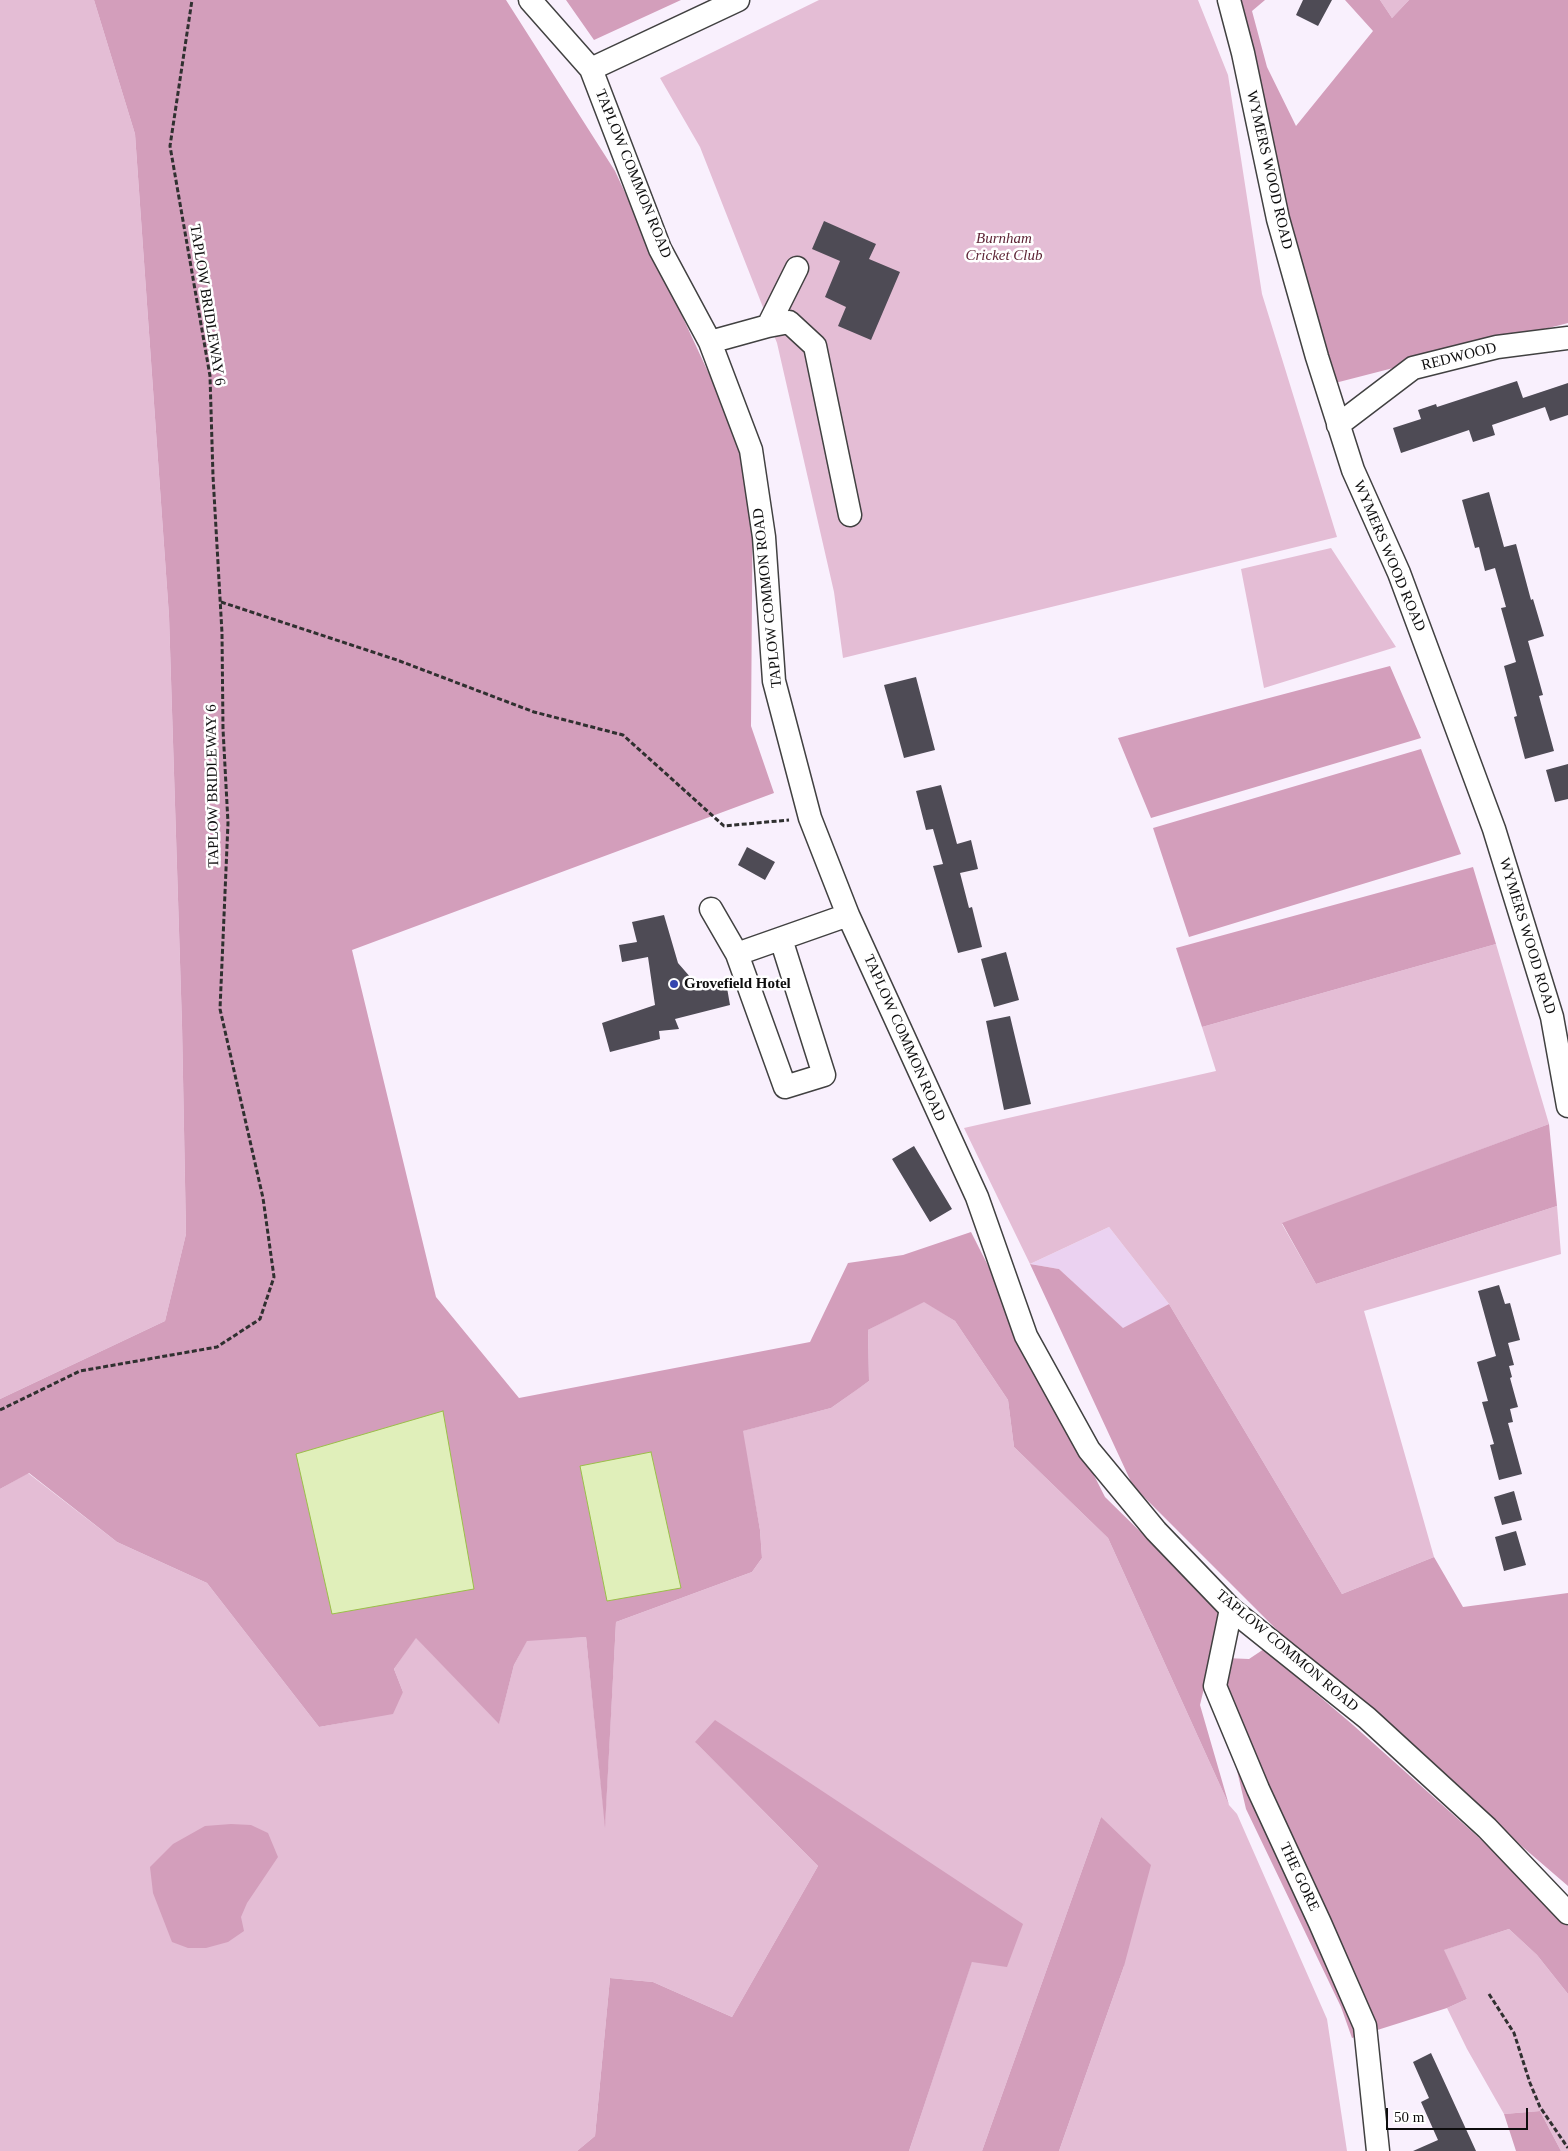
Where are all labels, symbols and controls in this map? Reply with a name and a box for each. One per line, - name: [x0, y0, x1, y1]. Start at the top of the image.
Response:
- street label: TAPLOW COMMON ROAD: [591, 87, 675, 261]
- street label: WYMERS WOOD ROAD: [1242, 89, 1296, 251]
- street label: TAPLOW BRIDLEWAY 6: [185, 223, 229, 387]
- park label: Burnham Cricket Club: [965, 230, 1043, 265]
- street label: REDWOOD: [1420, 339, 1498, 375]
- street label: WYMERS WOOD ROAD: [1349, 478, 1429, 634]
- street label: TAPLOW COMMON ROAD: [750, 507, 786, 689]
- street label: TAPLOW BRIDLEWAY 6: [203, 704, 223, 868]
- street label: WYMERS WOOD ROAD: [1495, 856, 1559, 1016]
- street label: TAPLOW COMMON ROAD: [859, 952, 949, 1124]
- place label: Grovefield Hotel: [684, 975, 791, 993]
- marker: Grovefield Hotel: [668, 978, 680, 990]
- street label: TAPLOW COMMON ROAD: [1212, 1586, 1362, 1716]
- street label: THE GORE: [1275, 1840, 1323, 1914]
- scale bar: [1388, 2098, 1530, 2130]
- text: 50 m: [1394, 2109, 1424, 2125]

